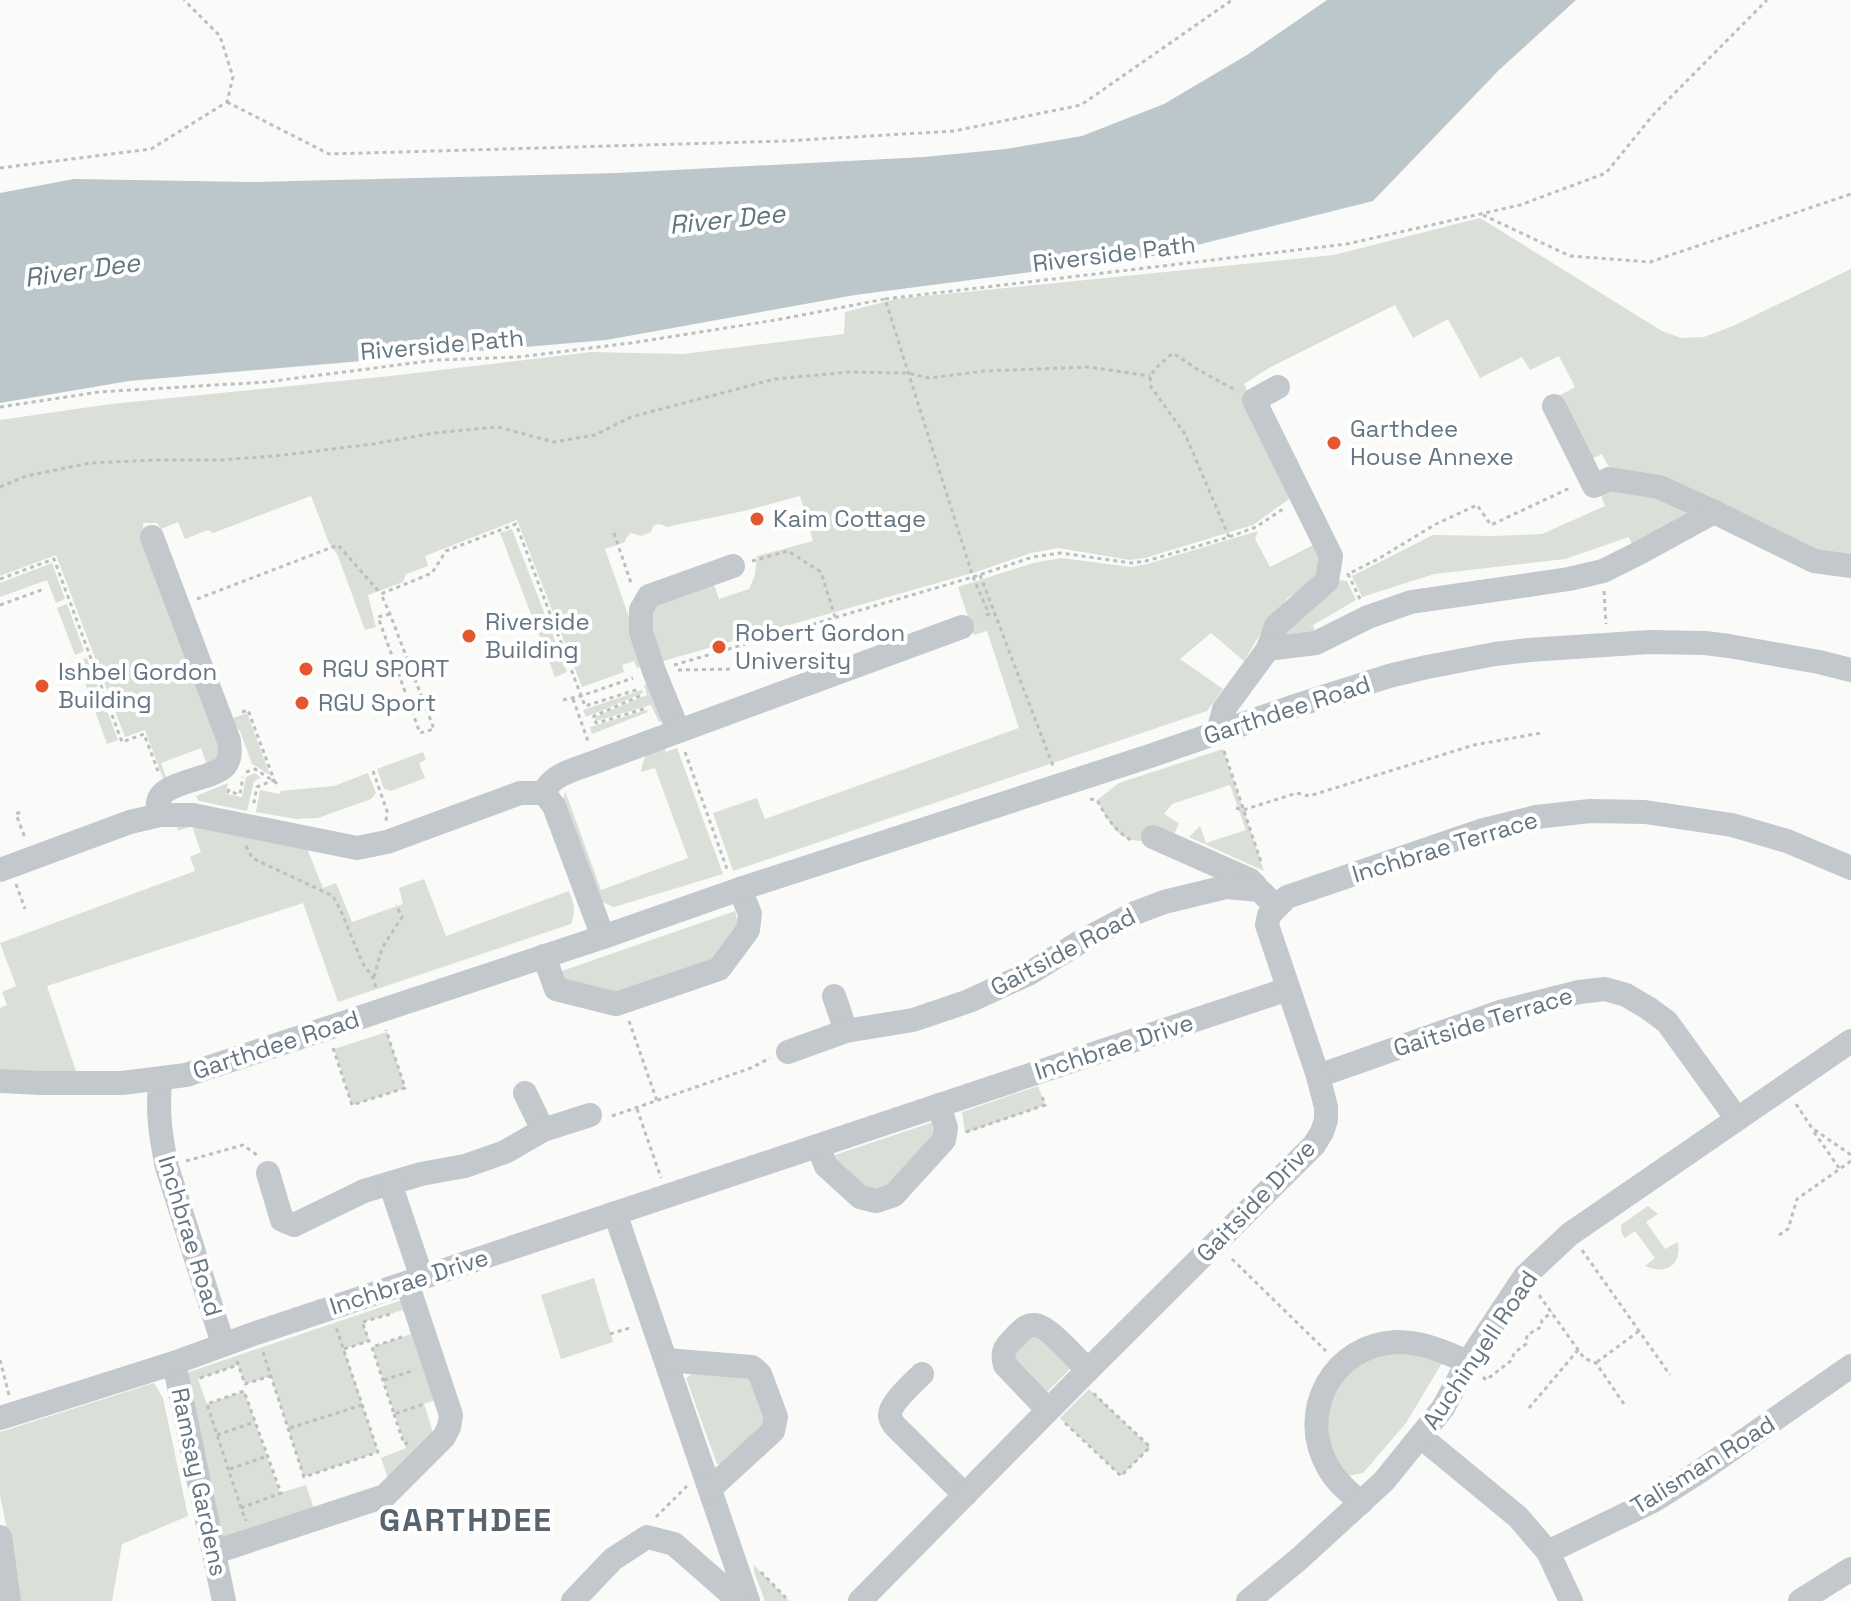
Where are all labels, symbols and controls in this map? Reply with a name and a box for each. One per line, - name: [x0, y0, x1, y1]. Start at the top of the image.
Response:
- water label: River Dee: [667, 196, 788, 242]
- street label: Riverside Path: [1031, 228, 1197, 279]
- water label: River Dee: [22, 245, 143, 295]
- street label: Riverside Path: [359, 322, 525, 367]
- place label: Garthdee House Annexe: [1350, 413, 1514, 472]
- marker: Garthdee House Annexe: [1325, 434, 1343, 452]
- place label: Kaim Cottage: [773, 503, 926, 534]
- marker: Kaim Cottage: [748, 510, 766, 528]
- place label: Riverside Building: [485, 606, 590, 665]
- place label: Robert Gordon University: [735, 617, 905, 676]
- marker: Riverside Building: [460, 627, 478, 645]
- marker: Robert Gordon University: [710, 638, 728, 656]
- place label: RGU SPORT: [322, 653, 449, 684]
- place label: Ishbel Gordon Building: [58, 656, 217, 715]
- marker: RGU SPORT: [297, 660, 315, 678]
- street label: Garthdee Road: [1200, 668, 1374, 751]
- marker: Ishbel Gordon Building: [33, 677, 51, 695]
- place label: RGU Sport: [318, 687, 436, 718]
- marker: RGU Sport: [293, 694, 311, 712]
- street label: Inchbrae Terrace: [1348, 804, 1541, 890]
- street label: Gaitside Road: [985, 900, 1141, 1003]
- street label: Gaitside Terrace: [1389, 980, 1576, 1064]
- street label: Garthdee Road: [189, 1003, 363, 1086]
- street label: Inchbrae Drive: [1031, 1006, 1197, 1087]
- street label: Gaitside Drive: [1189, 1133, 1322, 1268]
- street label: Inchbrae Road: [151, 1152, 230, 1320]
- street label: Inchbrae Drive: [326, 1241, 492, 1322]
- street label: Auchinyell Road: [1415, 1264, 1544, 1435]
- street label: Ramsay Gardens: [164, 1385, 235, 1579]
- street label: Talisman Road: [1625, 1408, 1781, 1521]
- district label: GARTHDEE: [379, 1500, 553, 1540]

